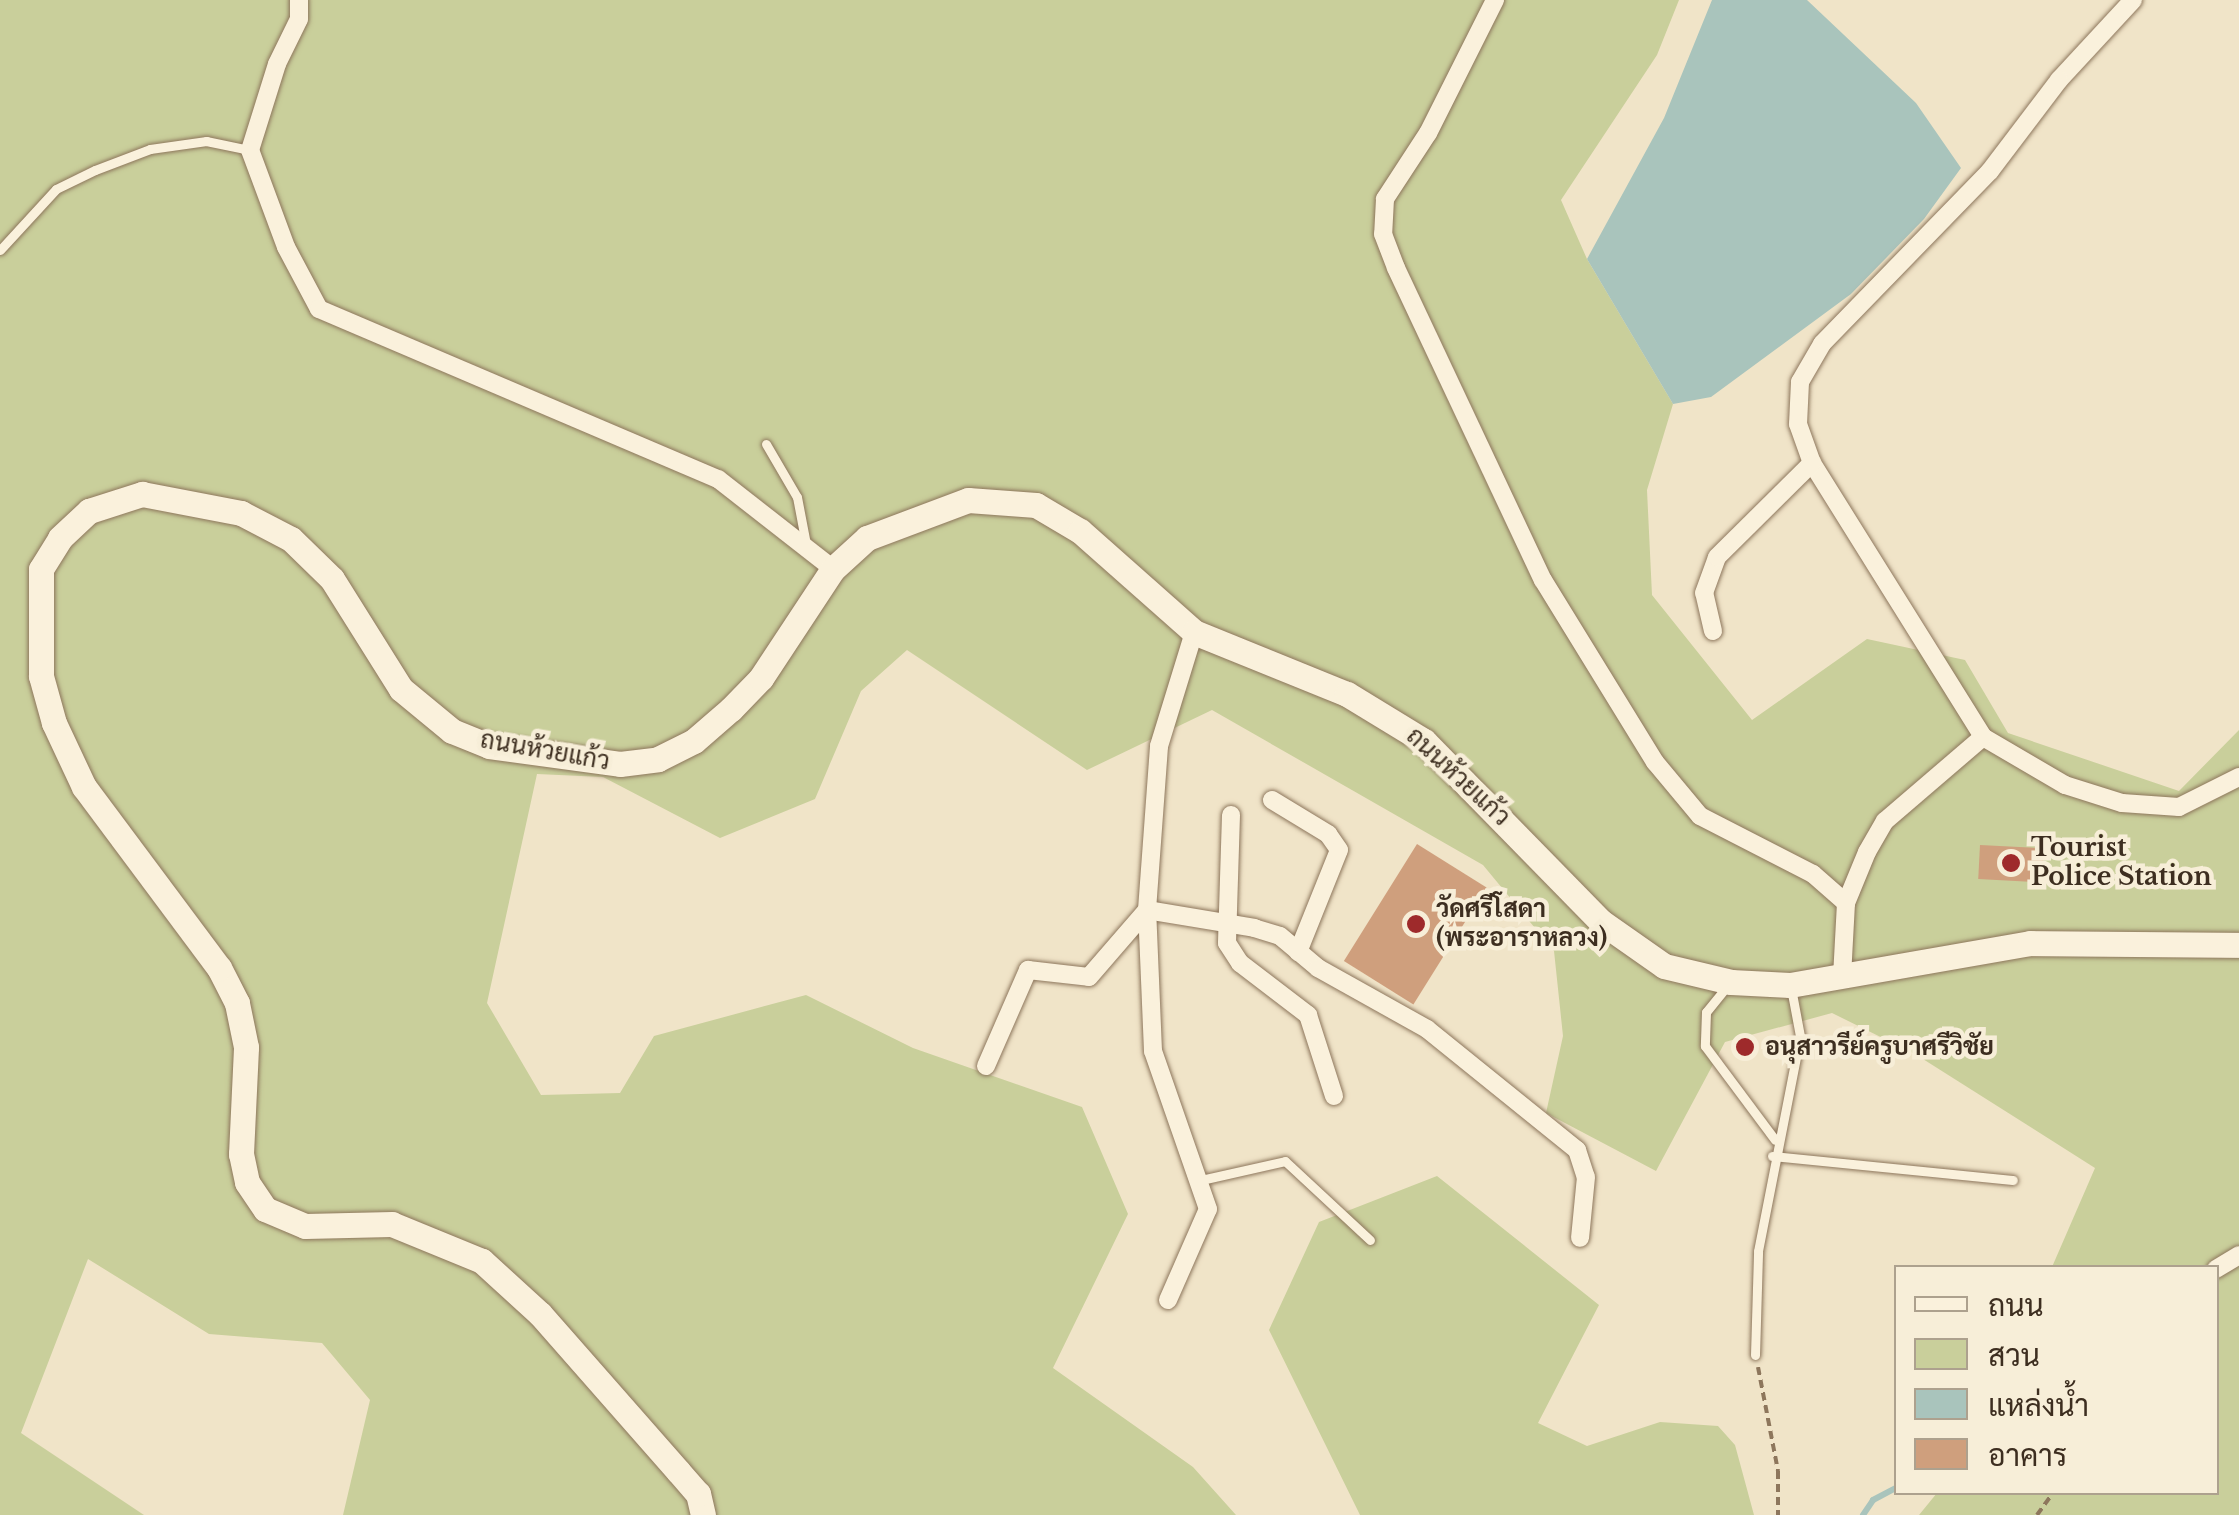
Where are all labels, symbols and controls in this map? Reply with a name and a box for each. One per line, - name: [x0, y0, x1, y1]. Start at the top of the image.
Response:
- street label: ถนนห้วยแก้ว: [1400, 721, 1516, 833]
- street label: ถนนห้วยแก้ว: [478, 725, 612, 777]
- place label: Tourist Police Station: [2031, 834, 2212, 893]
- marker: Tourist Police Station: [2000, 852, 2022, 874]
- place label: วัดศรีโสดา (พระอาราหลวง): [1436, 895, 1607, 954]
- marker: วัดศรีโสดา (พระอาราหลวง): [1405, 913, 1427, 935]
- place label: อนุสาวรีย์ครูบาศรีวิชัย: [1765, 1032, 1994, 1062]
- marker: อนุสาวรีย์ครูบาศรีวิชัย: [1734, 1036, 1756, 1058]
- legend: [1894, 1265, 2219, 1495]
- text: ถนน: [1988, 1287, 2044, 1324]
- text: สวน: [1988, 1337, 2040, 1374]
- text: แหล่งน้ำ: [1988, 1387, 2089, 1424]
- text: อาคาร: [1988, 1437, 2067, 1474]

